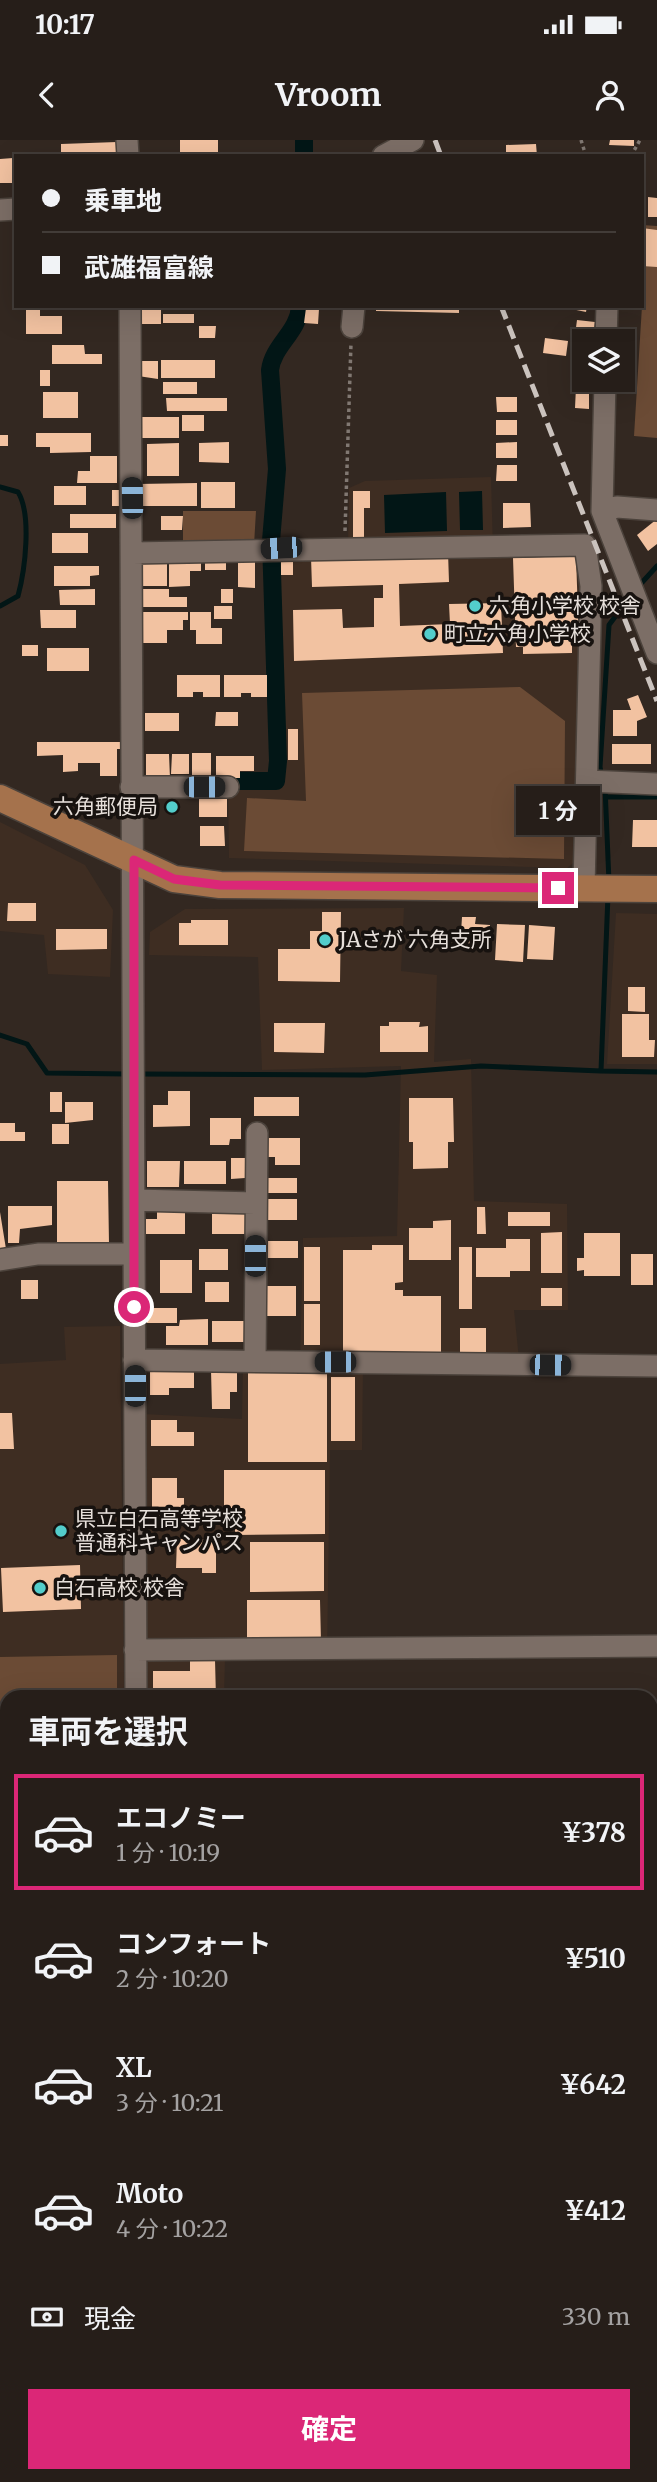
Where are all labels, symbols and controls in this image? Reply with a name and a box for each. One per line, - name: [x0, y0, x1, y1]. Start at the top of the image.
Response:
- text: 10:17: [35, 8, 95, 41]
- text: Vroom: [275, 75, 382, 115]
- icon: back: [28, 76, 66, 114]
- icon: person: [591, 76, 629, 114]
- text: 乗車地: [84, 184, 162, 217]
- text: 武雄福富線: [84, 251, 214, 284]
- map controls: [572, 329, 635, 392]
- button: layers: [572, 329, 635, 392]
- car: [122, 477, 143, 519]
- car: [260, 536, 303, 560]
- place label: 六角小学校 校舎: [489, 592, 641, 619]
- marker: 六角小学校 校舎: [467, 598, 483, 614]
- place label: 町立六角小学校: [444, 620, 591, 647]
- marker: 町立六角小学校: [422, 626, 438, 642]
- car: [184, 777, 226, 798]
- callout: 1 分: [516, 786, 600, 836]
- place label: 六角郵便局: [53, 793, 158, 820]
- text: 1 分: [538, 796, 578, 825]
- marker: 六角郵便局: [164, 799, 180, 815]
- route end: [542, 872, 574, 904]
- place label: JAさが 六角支所: [338, 926, 492, 953]
- marker: JAさが 六角支所: [317, 932, 333, 948]
- car: [245, 1235, 266, 1277]
- route start: [118, 1291, 150, 1323]
- car: [315, 1352, 357, 1373]
- car: [529, 1354, 572, 1376]
- car: [125, 1365, 146, 1407]
- place label: 県立白石高等学校 普通科キャンパス: [75, 1505, 243, 1556]
- marker: 県立白石高等学校 普通科キャンパス: [53, 1523, 69, 1539]
- place label: 白石高校 校舎: [54, 1574, 185, 1601]
- marker: 白石高校 校舎: [32, 1580, 48, 1596]
- text: 車両を選択: [28, 1712, 188, 1752]
- icon: car: [32, 1801, 95, 1864]
- text: エコノミー: [116, 1801, 246, 1834]
- text: ¥378: [561, 1816, 626, 1849]
- text: 1 分 · 10:19: [116, 1838, 220, 1867]
- icon: car: [32, 1927, 95, 1990]
- text: コンフォート: [116, 1927, 271, 1960]
- text: ¥510: [564, 1942, 626, 1975]
- text: 2 分 · 10:20: [116, 1964, 229, 1993]
- text: XL: [116, 2051, 152, 2084]
- icon: car: [32, 2053, 95, 2116]
- text: ¥642: [560, 2068, 626, 2101]
- text: 3 分 · 10:21: [116, 2088, 223, 2117]
- text: Moto: [116, 2177, 183, 2210]
- icon: car: [32, 2179, 95, 2242]
- text: ¥412: [564, 2194, 626, 2227]
- text: 4 分 · 10:22: [116, 2214, 228, 2243]
- icon: cash: [28, 2298, 66, 2336]
- text: 現金: [84, 2302, 136, 2335]
- text: 330 m: [562, 2302, 630, 2331]
- button: 確定: [28, 2389, 630, 2469]

